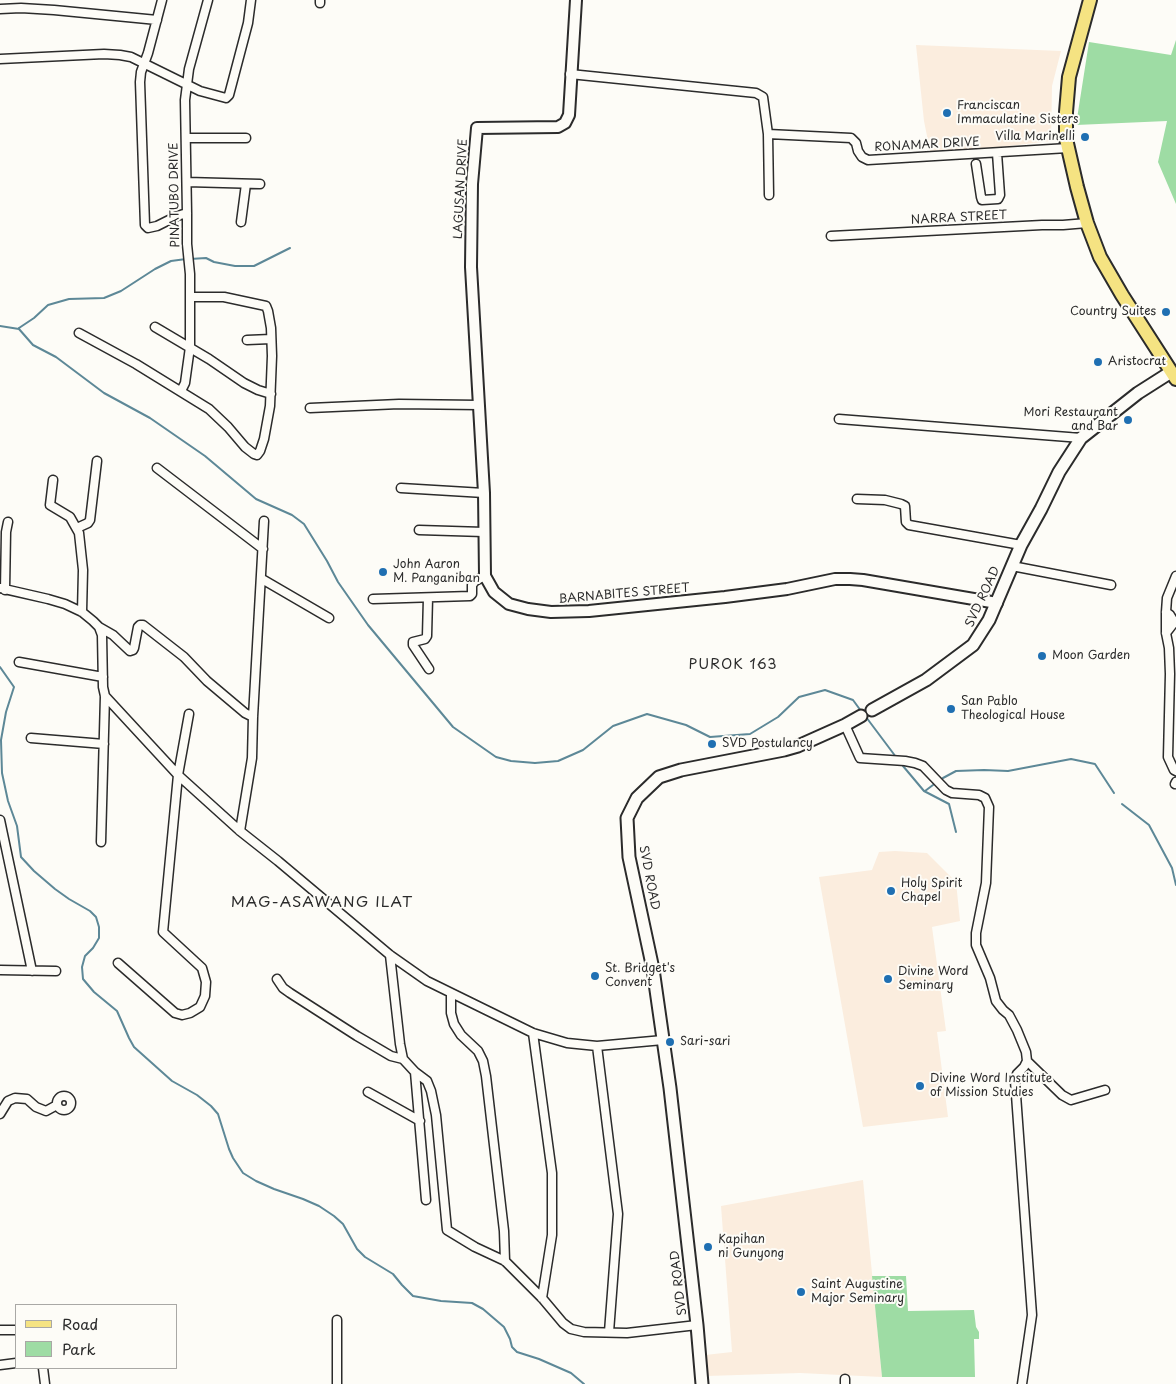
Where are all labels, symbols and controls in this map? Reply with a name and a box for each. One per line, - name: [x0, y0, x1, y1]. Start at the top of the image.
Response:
- place label: Franciscan Immaculatine Sisters: [957, 99, 1078, 127]
- marker: Franciscan Immaculatine Sisters: [941, 107, 953, 119]
- place label: Villa Marinelli: [995, 130, 1075, 144]
- marker: Villa Marinelli: [1079, 131, 1091, 143]
- street label: RONAMAR DRIVE: [874, 135, 980, 155]
- street label: LAGUSAN DRIVE: [451, 138, 471, 240]
- street label: PINATUBO DRIVE: [167, 142, 183, 248]
- street label: NARRA STREET: [911, 208, 1007, 228]
- place label: Country Suites: [1070, 305, 1156, 319]
- marker: Country Suites: [1160, 306, 1172, 318]
- place label: Aristocrat: [1108, 355, 1166, 369]
- marker: Aristocrat: [1092, 356, 1104, 368]
- place label: Mori Restaurant and Bar: [1024, 406, 1118, 434]
- marker: Mori Restaurant and Bar: [1122, 414, 1134, 426]
- place label: John Aaron M. Panganiban: [393, 558, 480, 586]
- street label: SVD ROAD: [963, 564, 1003, 630]
- marker: John Aaron M. Panganiban: [377, 566, 389, 578]
- street label: BARNABITES STREET: [558, 581, 690, 607]
- place label: Moon Garden: [1052, 649, 1130, 663]
- marker: Moon Garden: [1036, 650, 1048, 662]
- district label: PUROK 163: [687, 657, 779, 673]
- place label: San Pablo Theological House: [961, 695, 1065, 723]
- marker: San Pablo Theological House: [945, 703, 957, 715]
- place label: SVD Postulancy: [722, 737, 813, 751]
- marker: SVD Postulancy: [706, 738, 718, 750]
- street label: SVD ROAD: [636, 845, 662, 911]
- place label: Holy Spirit Chapel: [901, 877, 962, 905]
- marker: Holy Spirit Chapel: [885, 885, 897, 897]
- district label: MAG-ASAWANG ILAT: [229, 894, 415, 912]
- place label: St. Bridget's Convent: [605, 962, 675, 990]
- place label: Divine Word Seminary: [898, 965, 969, 993]
- marker: St. Bridget's Convent: [589, 970, 601, 982]
- marker: Divine Word Seminary: [882, 973, 894, 985]
- place label: Sari-sari: [680, 1035, 731, 1049]
- marker: Sari-sari: [664, 1036, 676, 1048]
- place label: Divine Word Institute of Mission Studies: [930, 1072, 1052, 1100]
- marker: Divine Word Institute of Mission Studies: [914, 1080, 926, 1092]
- place label: Kapihan ni Gunyong: [718, 1233, 784, 1261]
- marker: Kapihan ni Gunyong: [702, 1241, 714, 1253]
- street label: SVD ROAD: [668, 1250, 690, 1316]
- place label: Saint Augustine Major Seminary: [811, 1278, 904, 1306]
- marker: Saint Augustine Major Seminary: [795, 1286, 807, 1298]
- legend: [15, 1304, 178, 1369]
- text: Road: [62, 1312, 98, 1335]
- text: Park: [62, 1337, 96, 1360]

